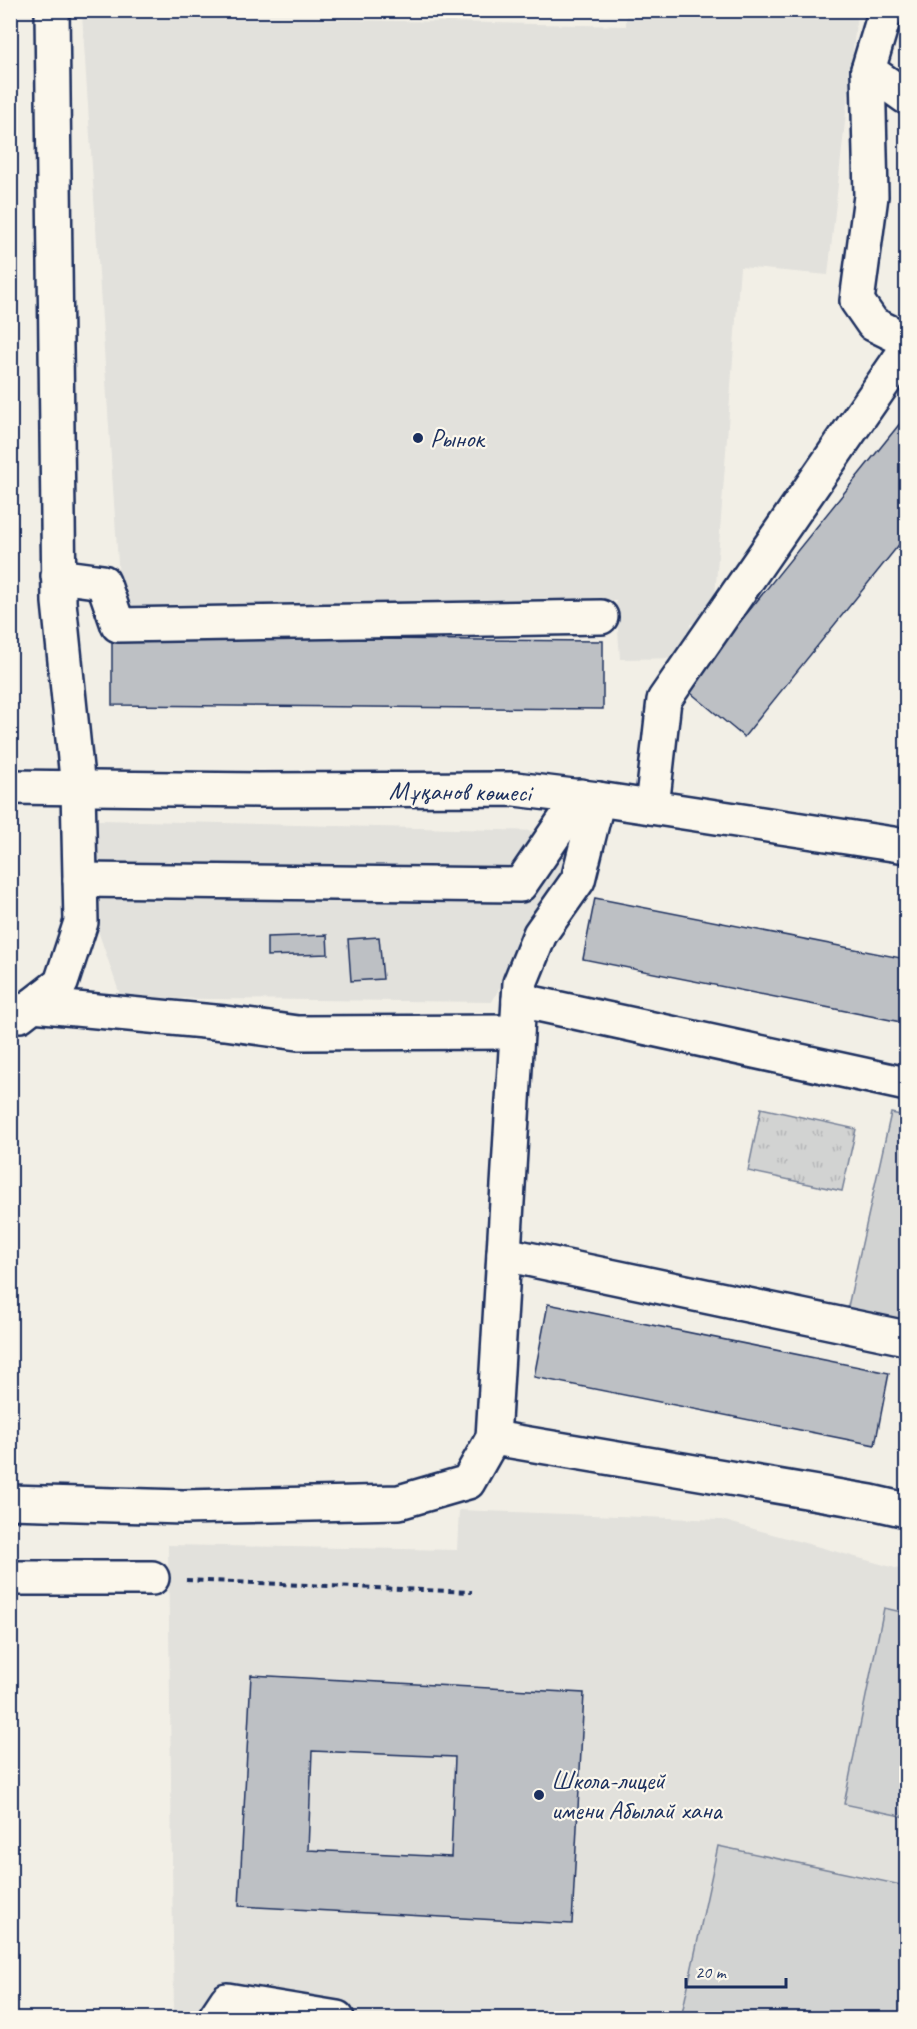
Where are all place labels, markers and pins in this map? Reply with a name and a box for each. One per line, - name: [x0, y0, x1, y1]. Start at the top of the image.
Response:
- place label: Рынок: [430, 422, 486, 455]
- marker: Рынок: [411, 431, 425, 445]
- place label: Школа-лицей имени Абылай хана: [551, 1764, 723, 1827]
- marker: Школа-лицей имени Абылай хана: [532, 1788, 546, 1802]

